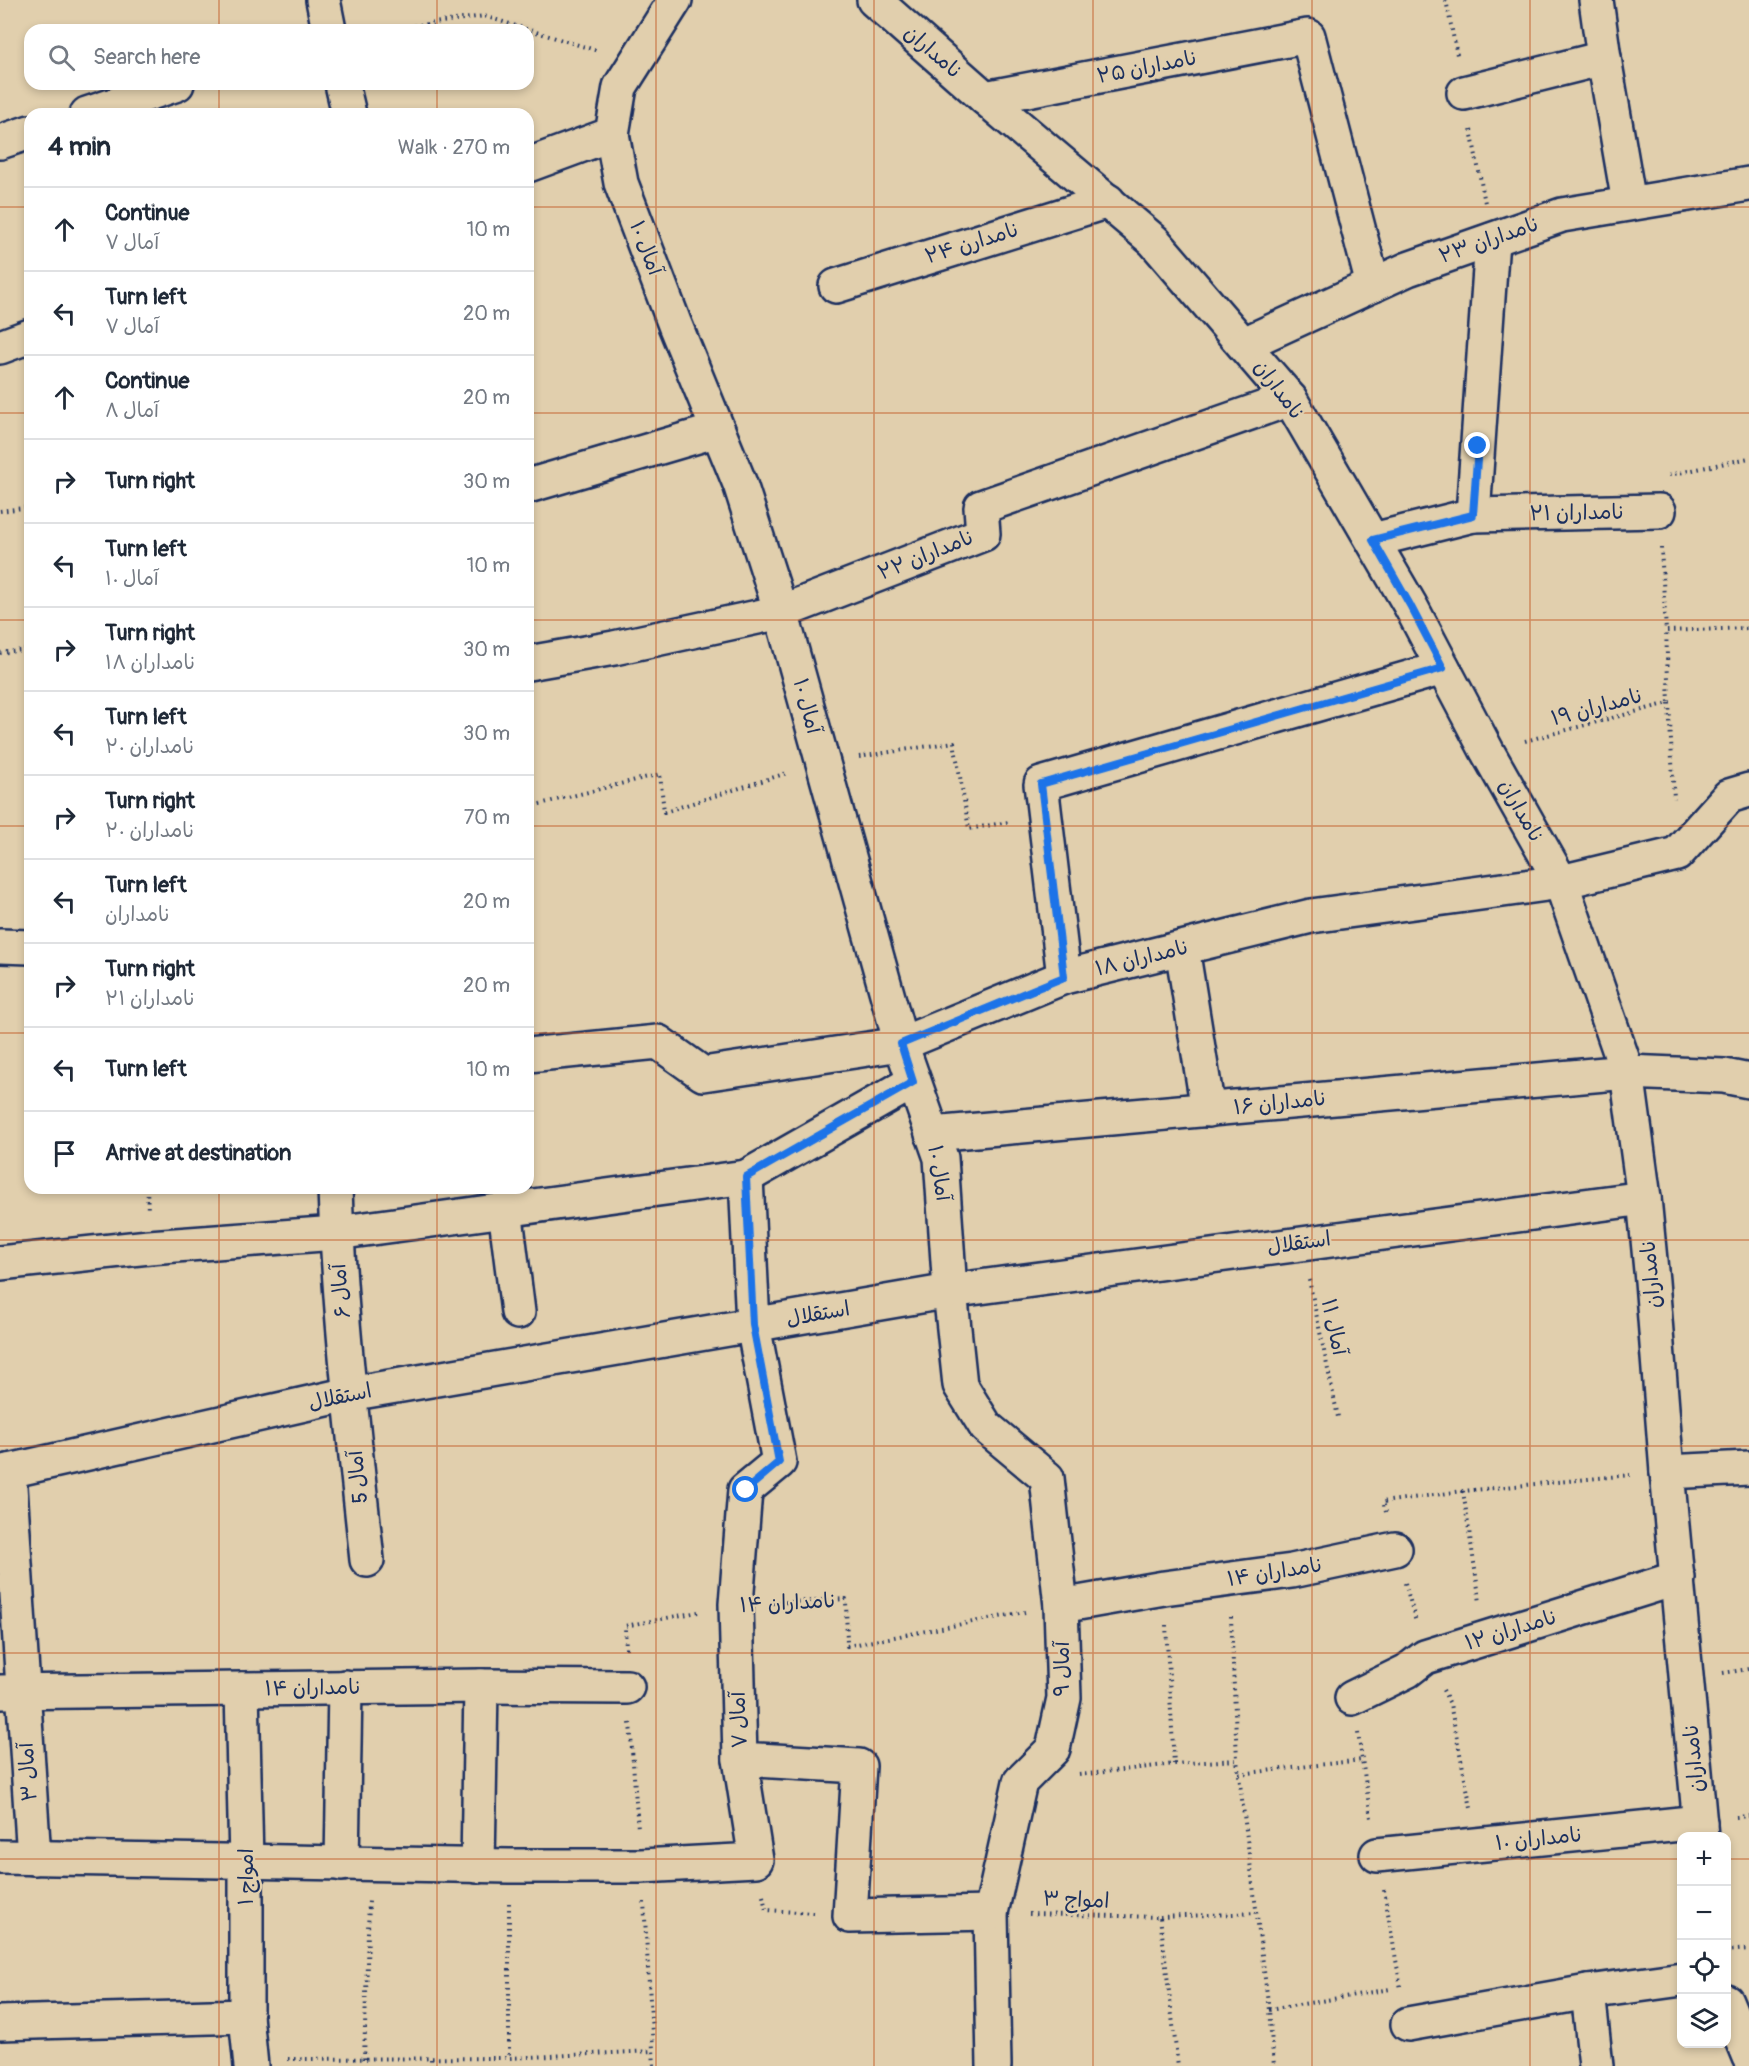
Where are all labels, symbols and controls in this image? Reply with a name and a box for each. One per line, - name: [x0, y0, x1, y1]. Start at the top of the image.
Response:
- street label: نامداران: [898, 19, 968, 85]
- search box: [24, 24, 534, 90]
- icon: search: [45, 41, 78, 74]
- text: Search here: [93, 43, 200, 71]
- street label: نامداران ۲۵: [1094, 44, 1200, 90]
- text: 4 min: [48, 131, 111, 163]
- text: Walk · 270 m: [398, 135, 510, 160]
- text: Continue: [105, 199, 189, 227]
- street label: نامداران ۲۳: [1435, 210, 1543, 270]
- icon: ahead: [48, 213, 81, 246]
- street label: نامدارن ۲۴: [922, 216, 1022, 270]
- text: 10 m: [466, 217, 510, 242]
- street label: آمال ۱۰: [623, 217, 669, 280]
- text: آمال ۷: [105, 230, 159, 255]
- text: Turn left: [105, 283, 187, 311]
- icon: left: [48, 297, 81, 330]
- text: 20 m: [463, 301, 510, 326]
- text: آمال ۷: [105, 314, 159, 339]
- street label: نامداران: [1248, 354, 1310, 426]
- text: Continue: [105, 367, 189, 395]
- icon: ahead: [48, 381, 81, 414]
- text: 20 m: [463, 385, 510, 410]
- text: آمال ۸: [105, 398, 159, 423]
- route end: [1464, 432, 1490, 458]
- icon: right: [48, 465, 81, 498]
- text: Turn right: [105, 467, 195, 495]
- text: 30 m: [463, 469, 510, 494]
- street label: نامداران ۲۱: [1529, 499, 1625, 527]
- street label: نامداران ۲۲: [874, 523, 978, 587]
- text: Turn left: [105, 535, 187, 563]
- icon: left: [48, 549, 81, 582]
- text: 10 m: [466, 553, 510, 578]
- text: آمال ۱۰: [105, 566, 159, 591]
- text: Turn right: [105, 619, 195, 647]
- icon: right: [48, 633, 81, 666]
- text: 30 m: [463, 637, 510, 662]
- text: نامداران ۱۸: [105, 650, 196, 675]
- street label: آمال ۱۰: [787, 675, 828, 738]
- street label: نامداران ۱۹: [1548, 682, 1646, 732]
- text: Turn left: [105, 703, 187, 731]
- icon: left: [48, 717, 81, 750]
- text: 30 m: [463, 721, 510, 746]
- text: نامداران ۲۰: [105, 734, 195, 759]
- street label: نامداران: [1492, 775, 1550, 847]
- text: Turn right: [105, 787, 195, 815]
- icon: right: [48, 801, 81, 834]
- text: 70 m: [464, 805, 510, 830]
- text: نامداران ۲۰: [105, 818, 195, 843]
- text: Turn left: [105, 871, 187, 899]
- icon: left: [48, 885, 81, 918]
- text: 20 m: [463, 889, 510, 914]
- text: نامداران: [105, 902, 170, 927]
- street label: نامداران ۱۸: [1092, 933, 1192, 983]
- text: Turn right: [105, 955, 195, 983]
- icon: right: [48, 969, 81, 1002]
- text: 20 m: [463, 973, 510, 998]
- text: نامداران ۲۱: [105, 986, 196, 1011]
- icon: left: [48, 1053, 81, 1086]
- text: Turn left: [105, 1055, 187, 1083]
- text: 10 m: [466, 1057, 510, 1082]
- street label: نامداران ۱۶: [1232, 1085, 1328, 1121]
- icon: arrive: [48, 1137, 81, 1170]
- text: Arrive at destination: [105, 1139, 291, 1167]
- street label: آمال ۱۰: [921, 1143, 957, 1204]
- street label: استقلال: [1265, 1225, 1333, 1261]
- street label: نامداران: [1635, 1239, 1667, 1309]
- street label: آمال ۶: [325, 1262, 357, 1319]
- street label: استقلال: [784, 1295, 852, 1333]
- street label: آمال ۱۱: [1315, 1296, 1353, 1359]
- street label: استقلال: [306, 1377, 374, 1417]
- street label: آمال 5: [342, 1448, 374, 1505]
- route start: [732, 1476, 758, 1502]
- street label: نامداران ۱۴: [1225, 1551, 1325, 1593]
- street label: نامداران ۱۴: [739, 1587, 837, 1619]
- street label: نامداران ۱۲: [1462, 1603, 1560, 1657]
- street label: آمال ۹: [1049, 1641, 1076, 1697]
- street label: نامداران ۱۴: [264, 1674, 362, 1702]
- street label: آمال ۷: [724, 1690, 753, 1749]
- street label: نامداران: [1678, 1723, 1710, 1793]
- street label: آمال ۳: [12, 1741, 44, 1802]
- street label: نامداران ۱۰: [1494, 1821, 1584, 1857]
- map controls: [1677, 1832, 1731, 2048]
- button: +: [1677, 1832, 1731, 1886]
- street label: امواج ۱: [233, 1848, 260, 1906]
- street label: امواج ۳: [1042, 1885, 1110, 1915]
- button: −: [1677, 1886, 1731, 1940]
- button: locate: [1677, 1940, 1731, 1994]
- button: layers: [1677, 1994, 1731, 2048]

